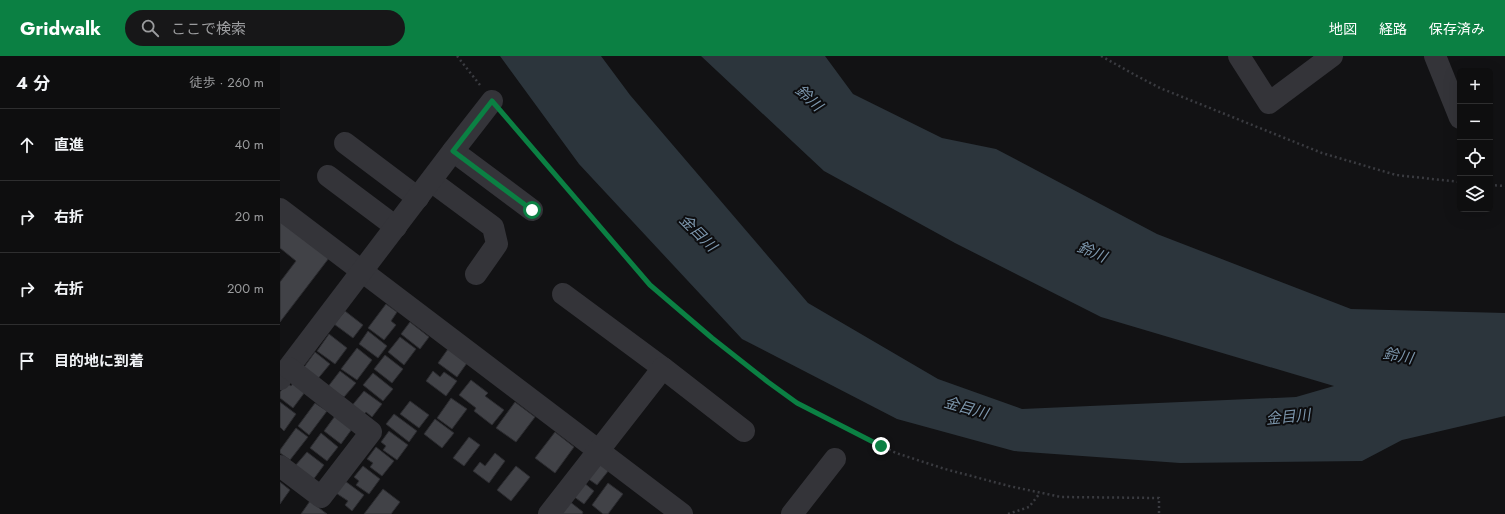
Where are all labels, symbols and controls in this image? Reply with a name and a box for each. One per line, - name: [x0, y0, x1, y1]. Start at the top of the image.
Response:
- search box: [125, 10, 405, 46]
- text: Gridwalk: [20, 15, 101, 42]
- icon: search: [139, 17, 161, 39]
- text: ここで検索: [171, 18, 246, 40]
- text: 地図: [1329, 19, 1357, 39]
- text: 経路: [1379, 19, 1407, 39]
- text: 保存済み: [1429, 19, 1485, 39]
- map controls: [1457, 68, 1493, 212]
- button: +: [1457, 68, 1493, 104]
- text: 4 分: [16, 71, 50, 95]
- text: 徒歩 · 260 m: [190, 73, 264, 92]
- water label: 鈴川: [791, 80, 829, 118]
- button: −: [1457, 104, 1493, 140]
- icon: ahead: [16, 134, 38, 156]
- text: 直進: [54, 134, 84, 156]
- text: 40 m: [235, 135, 264, 154]
- button: locate: [1457, 140, 1493, 176]
- button: layers: [1457, 176, 1493, 212]
- route start: [523, 201, 541, 219]
- icon: right: [16, 206, 38, 228]
- text: 右折: [54, 206, 84, 228]
- text: 20 m: [235, 207, 264, 226]
- water label: 金目川: [674, 209, 723, 258]
- water label: 鈴川: [1074, 236, 1112, 269]
- icon: right: [16, 278, 38, 300]
- text: 右折: [54, 278, 84, 300]
- text: 200 m: [227, 279, 264, 298]
- water label: 鈴川: [1381, 343, 1417, 370]
- icon: arrive: [16, 350, 38, 372]
- text: 目的地に到着: [54, 350, 144, 372]
- water label: 金目川: [941, 391, 993, 425]
- water label: 金目川: [1264, 404, 1314, 430]
- route end: [872, 437, 890, 455]

